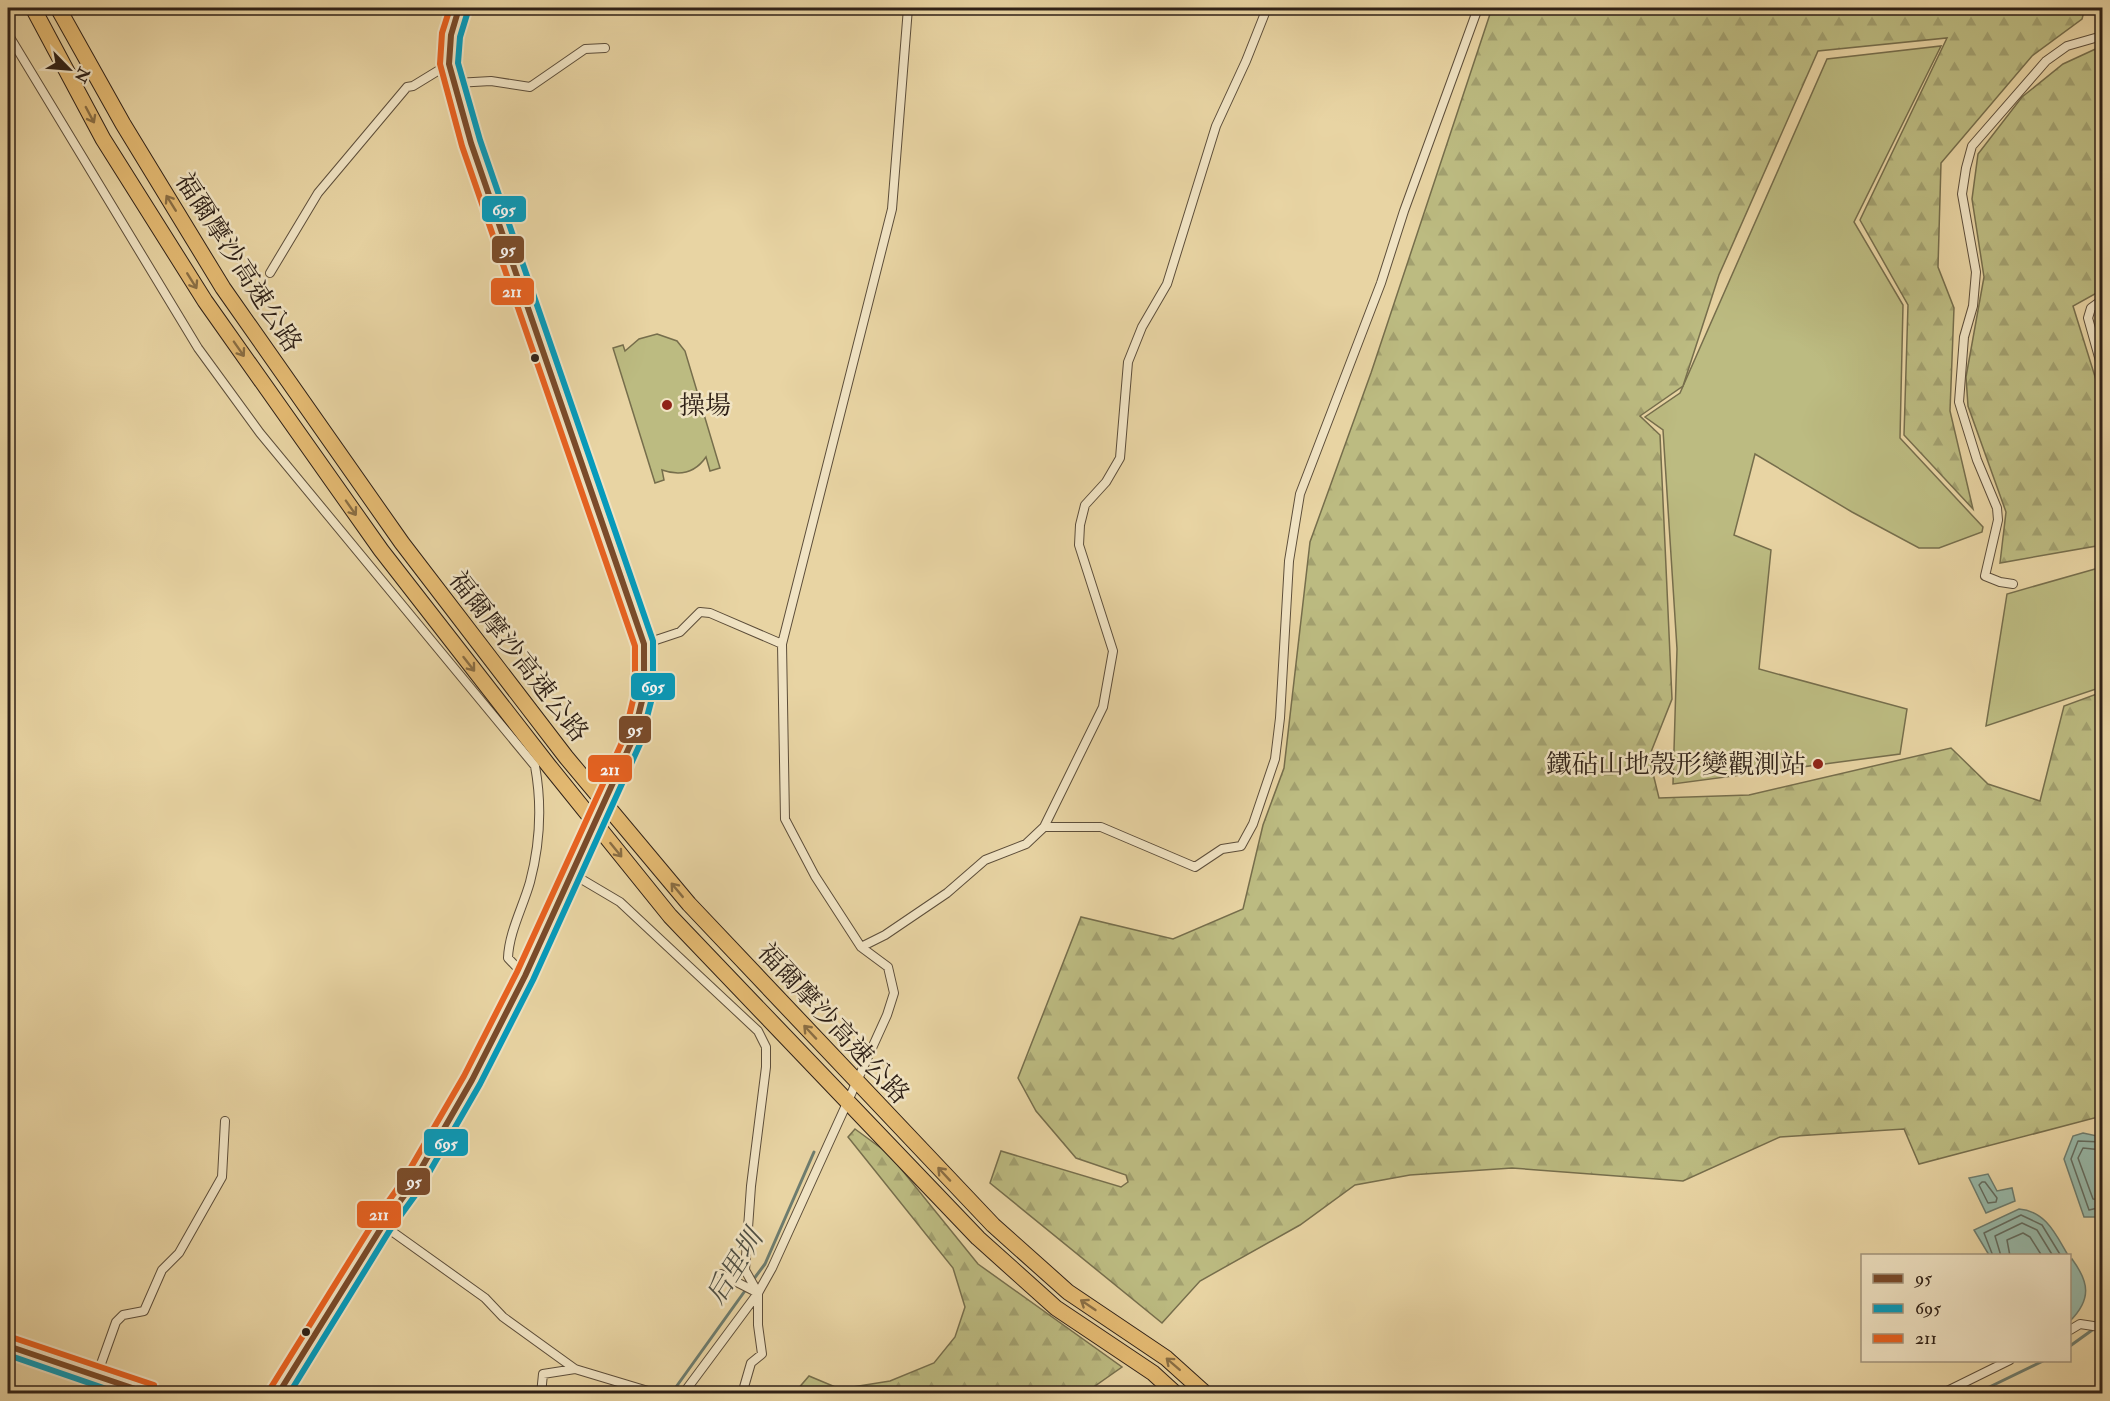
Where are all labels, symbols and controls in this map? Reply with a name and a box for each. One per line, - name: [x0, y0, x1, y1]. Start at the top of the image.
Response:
- north arrow: [39, 39, 99, 99]
- text: N: [69, 63, 94, 86]
- one-way arrow: [84, 106, 96, 123]
- street label: 福爾摩沙高速公路: [168, 167, 308, 358]
- one-way arrow: [164, 195, 176, 212]
- line badge: 695: [481, 195, 527, 223]
- text: 695: [492, 200, 517, 220]
- line badge: 95: [491, 235, 525, 264]
- text: 95: [498, 240, 517, 260]
- one-way arrow: [187, 272, 199, 289]
- line badge: 211: [490, 277, 535, 306]
- text: 211: [502, 282, 522, 302]
- one-way arrow: [233, 340, 245, 357]
- unlabelled marker: [529, 352, 541, 364]
- place label: 操場: [679, 390, 731, 422]
- marker: 操場: [660, 398, 674, 412]
- one-way arrow: [345, 500, 357, 516]
- street label: 福爾摩沙高速公路: [442, 565, 595, 748]
- one-way arrow: [463, 655, 475, 671]
- line badge: 695: [630, 672, 676, 701]
- text: 695: [641, 677, 666, 697]
- line badge: 95: [618, 715, 652, 744]
- text: 95: [625, 720, 644, 740]
- place label: 鐵砧山地殼形變觀測站: [1546, 749, 1806, 781]
- line badge: 211: [587, 754, 633, 783]
- marker: 鐵砧山地殼形變觀測站: [1811, 757, 1825, 771]
- text: 211: [600, 760, 620, 780]
- one-way arrow: [609, 841, 622, 857]
- one-way arrow: [670, 883, 684, 898]
- street label: 福爾摩沙高速公路: [751, 937, 916, 1111]
- one-way arrow: [803, 1025, 817, 1040]
- line badge: 695: [423, 1128, 469, 1157]
- text: 695: [434, 1134, 459, 1154]
- line badge: 95: [396, 1167, 431, 1196]
- one-way arrow: [938, 1167, 952, 1182]
- text: 95: [404, 1172, 423, 1192]
- line badge: 211: [356, 1200, 402, 1229]
- text: 211: [369, 1205, 389, 1225]
- water label: 后里圳: [699, 1221, 772, 1310]
- legend: [1861, 1254, 2071, 1362]
- text: 95: [1913, 1267, 1932, 1290]
- text: 695: [1915, 1297, 1941, 1320]
- one-way arrow: [1080, 1299, 1097, 1311]
- unlabelled marker: [300, 1326, 312, 1338]
- text: 211: [1915, 1327, 1937, 1350]
- one-way arrow: [1166, 1357, 1181, 1371]

